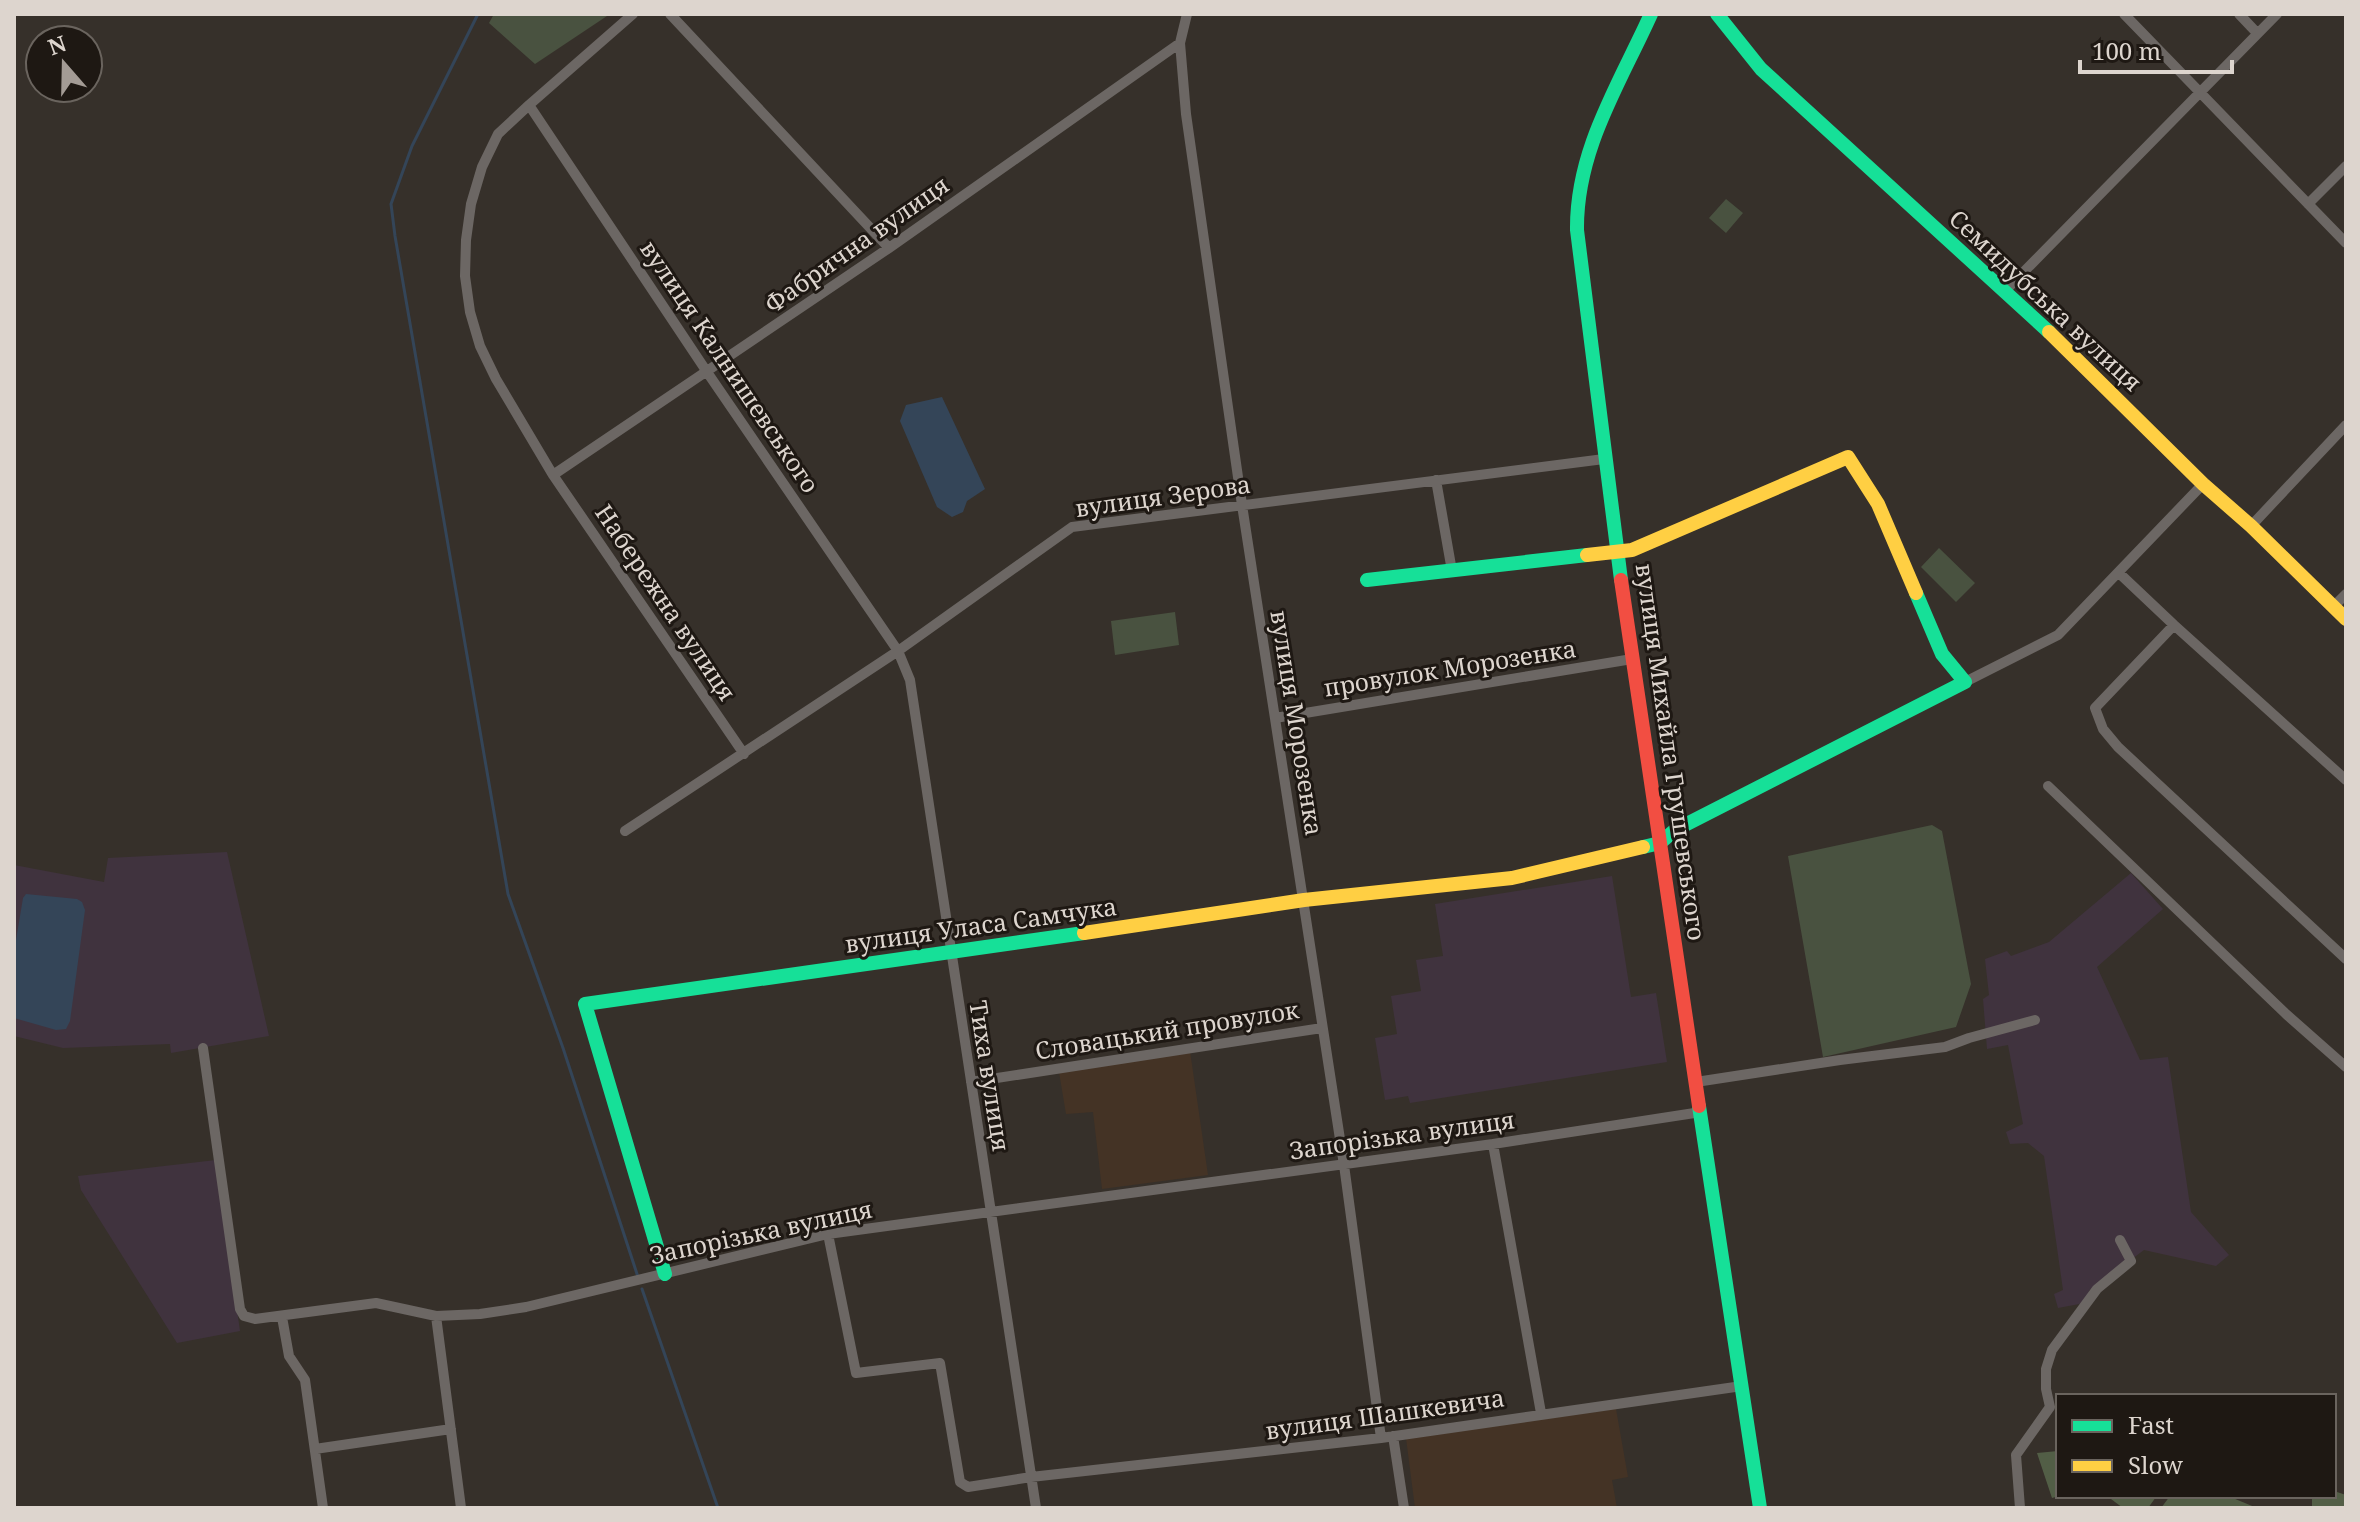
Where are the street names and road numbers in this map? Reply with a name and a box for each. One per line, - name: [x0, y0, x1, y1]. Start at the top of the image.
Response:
- street label: Фабрична вулиця: [757, 168, 955, 320]
- street label: Семидубська вулиця: [1943, 202, 2150, 398]
- street label: вулиця Калнишевського: [633, 233, 827, 499]
- street label: вулиця Зерова: [1073, 467, 1253, 524]
- street label: Набережна вулиця: [588, 497, 744, 707]
- street label: вулиця Михайла Грушевського: [1629, 561, 1714, 942]
- street label: вулиця Морозенка: [1263, 608, 1332, 838]
- street label: провулок Морозенка: [1321, 631, 1578, 704]
- street label: вулиця Уласа Самчука: [843, 889, 1119, 960]
- street label: Словацький провулок: [1033, 992, 1302, 1067]
- street label: Тиха вулиця: [962, 998, 1019, 1154]
- street label: Запорізька вулиця: [1287, 1102, 1516, 1167]
- street label: Запорізька вулиця: [646, 1192, 875, 1271]
- street label: вулиця Шашкевича: [1263, 1380, 1506, 1447]

